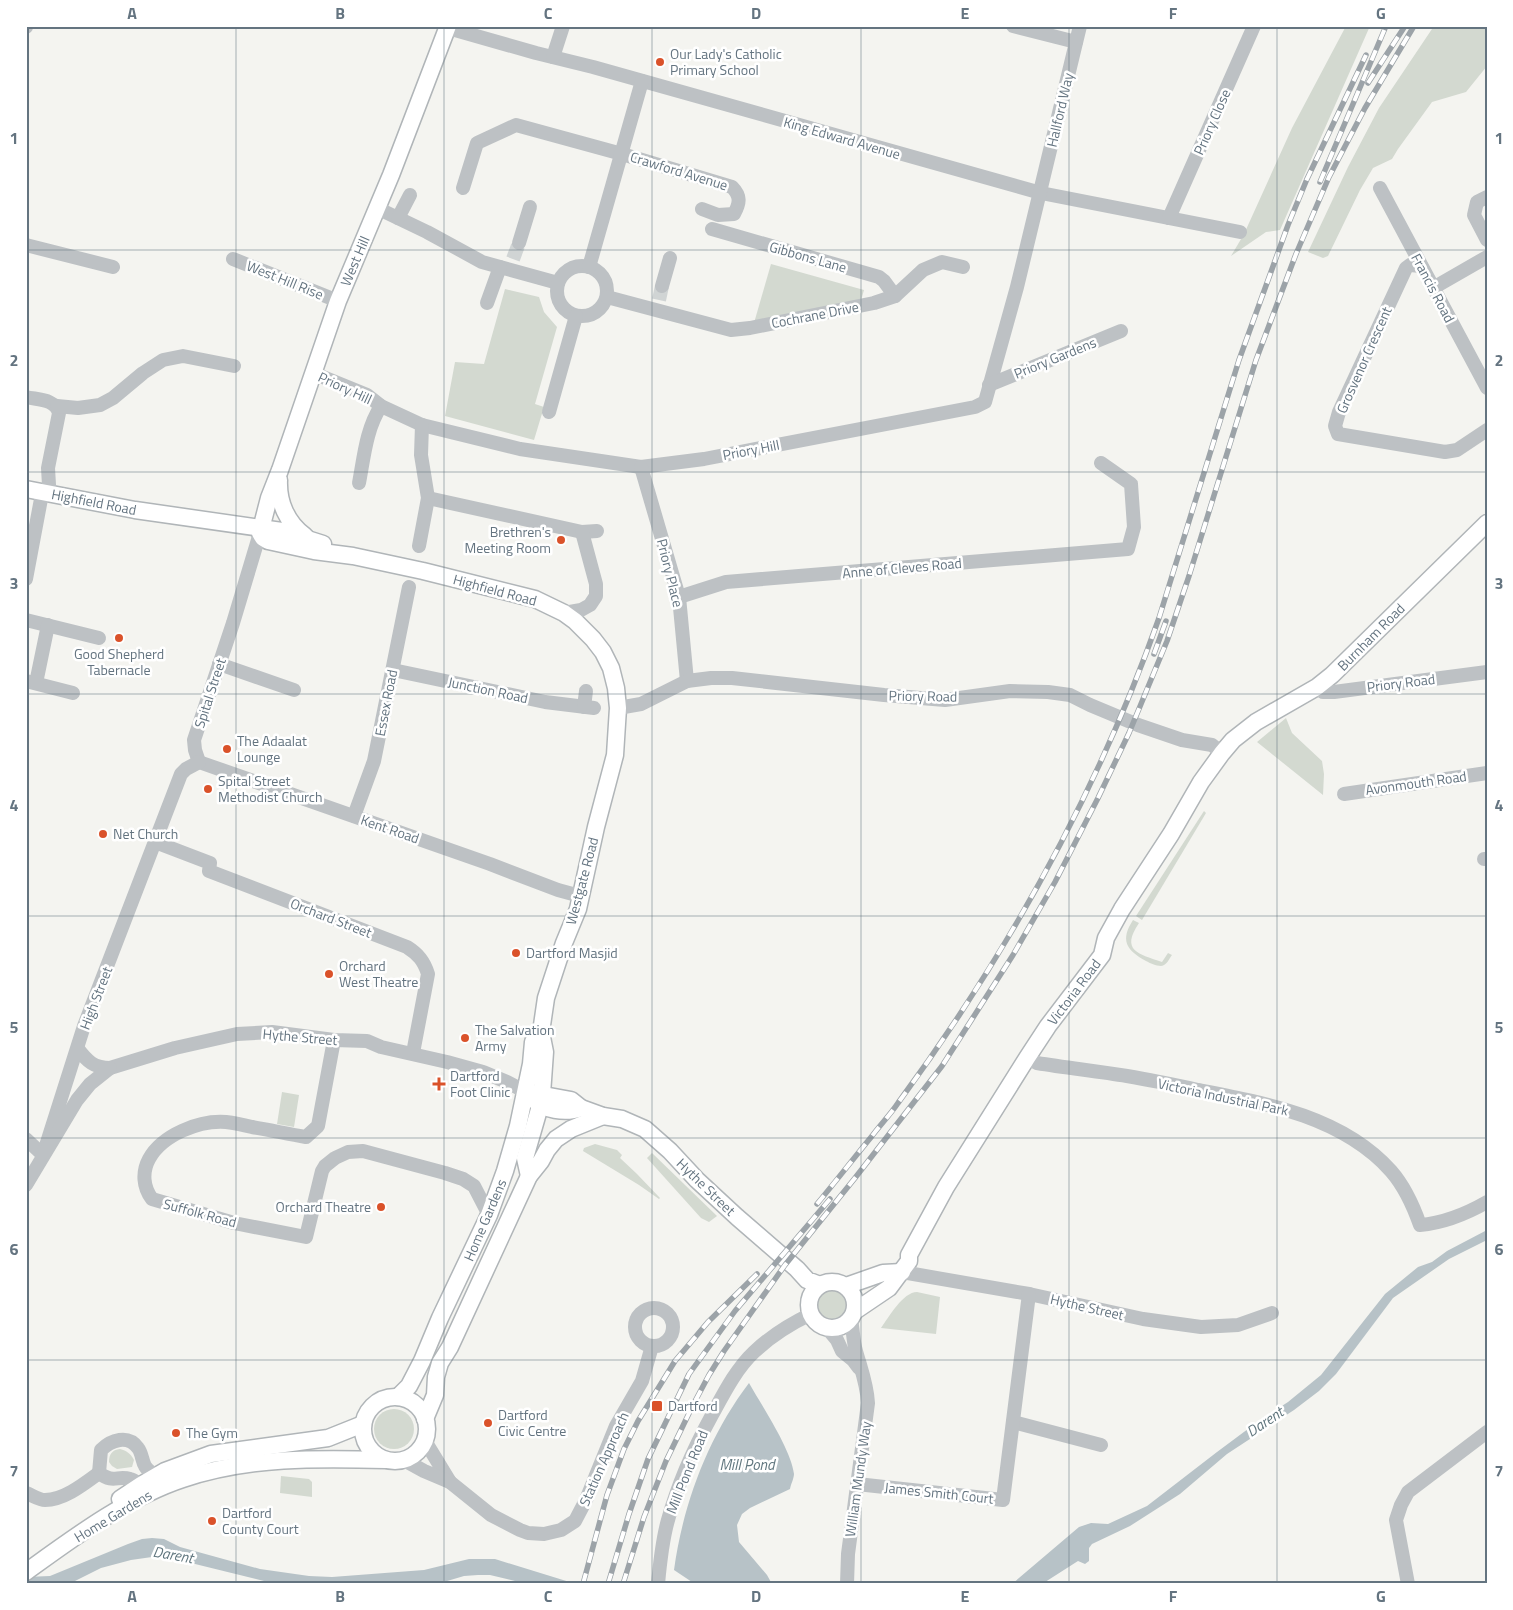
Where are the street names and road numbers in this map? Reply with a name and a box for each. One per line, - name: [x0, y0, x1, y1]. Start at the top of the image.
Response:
- street label: Hallford Way: [1041, 70, 1078, 149]
- street label: Priory Close: [1188, 85, 1235, 158]
- street label: King Edward Avenue: [781, 111, 903, 164]
- street label: Crawford Avenue: [628, 146, 730, 195]
- street label: West Hill: [335, 232, 374, 289]
- street label: Gibbons Lane: [767, 236, 849, 278]
- street label: Francis Road: [1406, 249, 1460, 326]
- street label: West Hill Rise: [244, 255, 327, 304]
- street label: Cochrane Drive: [769, 296, 860, 333]
- street label: Grosvenor Crescent: [1331, 303, 1397, 417]
- street label: Priory Gardens: [1011, 331, 1099, 384]
- street label: Priory Hill: [315, 366, 376, 409]
- street label: Priory Hill: [721, 434, 781, 465]
- street label: Highfield Road: [50, 483, 138, 520]
- street label: Priory Place: [652, 536, 689, 609]
- street label: Anne of Cleves Road: [841, 552, 963, 583]
- street label: Highfield Road: [451, 568, 539, 611]
- street label: Burnham Road: [1332, 598, 1409, 675]
- street label: Spital Street: [188, 655, 231, 731]
- street label: Essex Road: [369, 668, 402, 738]
- street label: Priory Road: [1366, 668, 1436, 697]
- street label: Junction Road: [446, 671, 530, 708]
- street label: Priory Road: [889, 684, 957, 707]
- street label: Avonmouth Road: [1364, 765, 1468, 800]
- street label: Kent Road: [358, 809, 422, 848]
- street label: Westgate Road: [560, 835, 603, 927]
- street label: Orchard Street: [287, 892, 375, 943]
- street label: Victoria Road: [1042, 954, 1105, 1029]
- street label: High Street: [74, 963, 117, 1033]
- street label: Hythe Street: [262, 1023, 338, 1050]
- street label: Victoria Industrial Park: [1156, 1072, 1291, 1121]
- street label: Hythe Street: [672, 1153, 741, 1220]
- street label: Home Gardens: [458, 1175, 511, 1264]
- street label: Suffolk Road: [161, 1193, 239, 1232]
- street label: Hythe Street: [1048, 1288, 1126, 1325]
- street label: Station Approach: [573, 1408, 634, 1509]
- street label: William Mundy Way: [839, 1419, 876, 1538]
- street label: Mill Pond Road: [660, 1427, 713, 1517]
- street label: James Smith Court: [884, 1476, 995, 1509]
- street label: Home Gardens: [70, 1484, 156, 1547]

